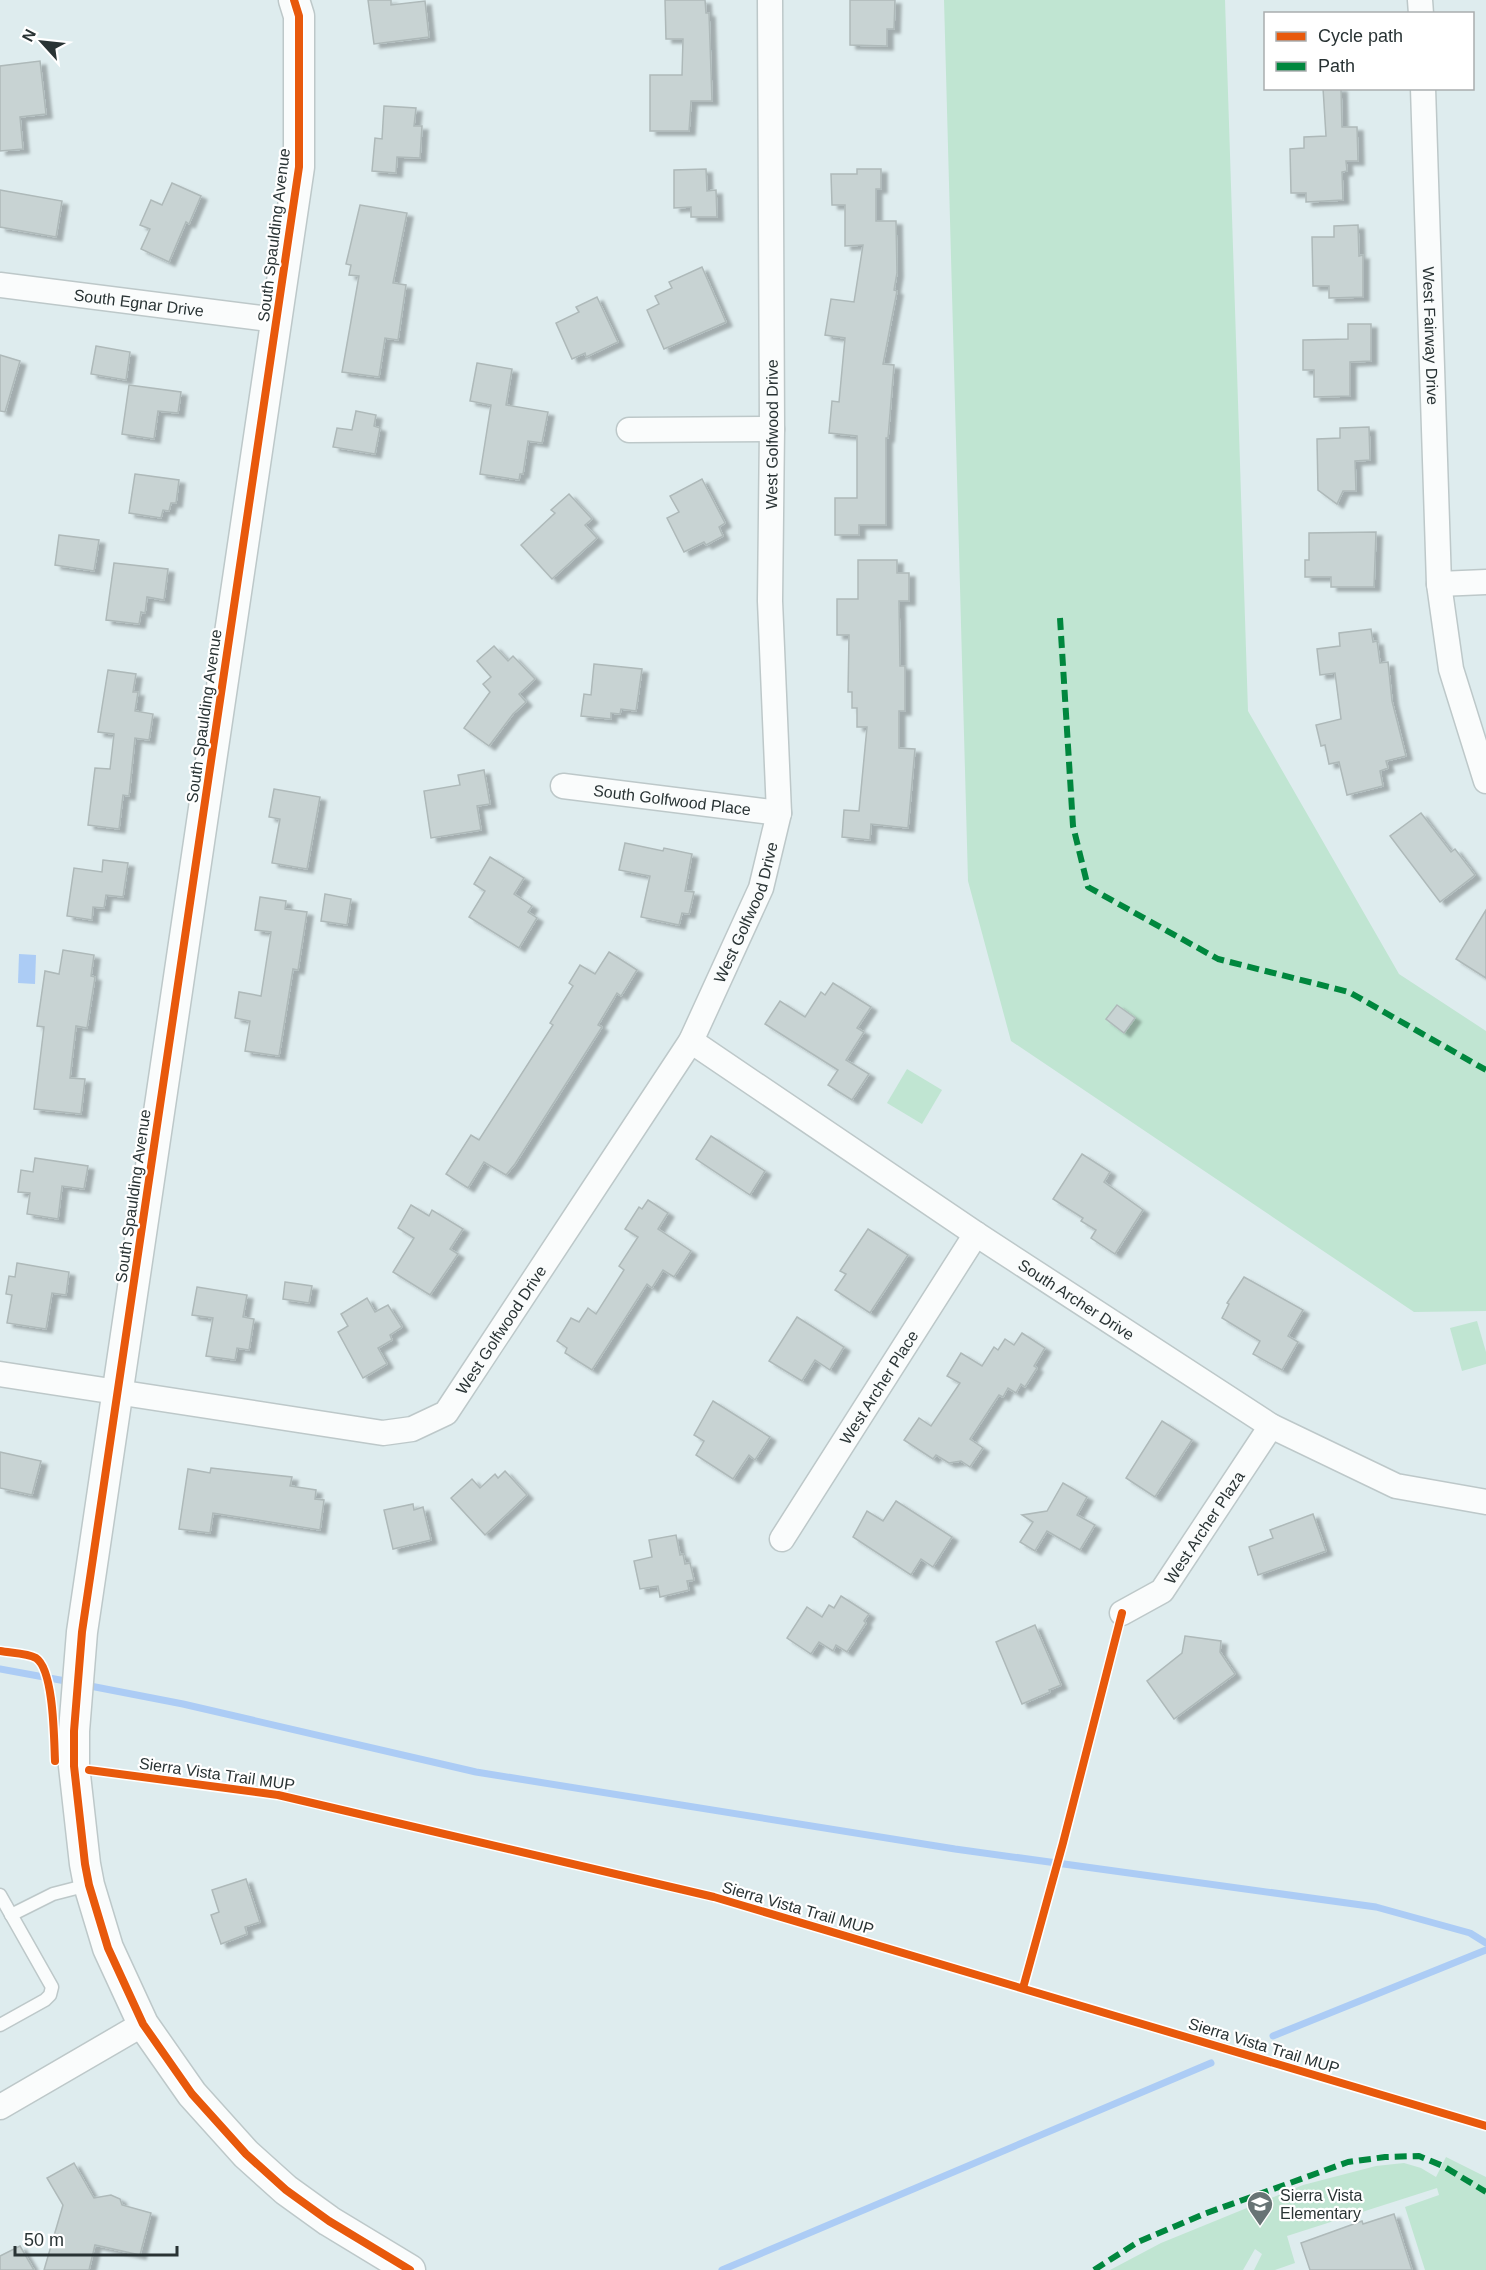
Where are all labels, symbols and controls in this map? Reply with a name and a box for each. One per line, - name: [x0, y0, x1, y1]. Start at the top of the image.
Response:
- north arrow: [12, 12, 72, 72]
- legend: [1264, 12, 1474, 90]
- text: N: [19, 26, 39, 44]
- text: Cycle path: [1318, 26, 1403, 46]
- text: Path: [1318, 56, 1355, 76]
- street label: South Spaulding Avenue: [255, 147, 293, 323]
- street label: West Fairway Drive: [1420, 266, 1442, 405]
- street label: South Egnar Drive: [73, 286, 205, 319]
- street label: West Golfwood Drive: [763, 359, 781, 510]
- street label: South Spaulding Avenue: [183, 628, 225, 804]
- street label: South Golfwood Place: [592, 781, 752, 818]
- street label: West Golfwood Drive: [710, 840, 780, 985]
- street label: South Spaulding Avenue: [112, 1108, 154, 1284]
- street label: South Archer Drive: [1015, 1256, 1137, 1343]
- street label: West Golfwood Drive: [452, 1262, 549, 1397]
- street label: West Archer Place: [836, 1327, 921, 1447]
- street label: West Archer Plaza: [1161, 1468, 1247, 1587]
- street label: Sierra Vista Trail MUP: [138, 1755, 296, 1793]
- street label: Sierra Vista Trail MUP: [720, 1878, 876, 1938]
- street label: Sierra Vista Trail MUP: [1186, 2015, 1342, 2077]
- place label: Sierra Vista Elementary: [1280, 2187, 1363, 2222]
- school or university icon: Sierra Vista Elementary: [1245, 2189, 1275, 2227]
- scale bar: [15, 2219, 177, 2257]
- text: 50 m: [24, 2230, 64, 2250]

